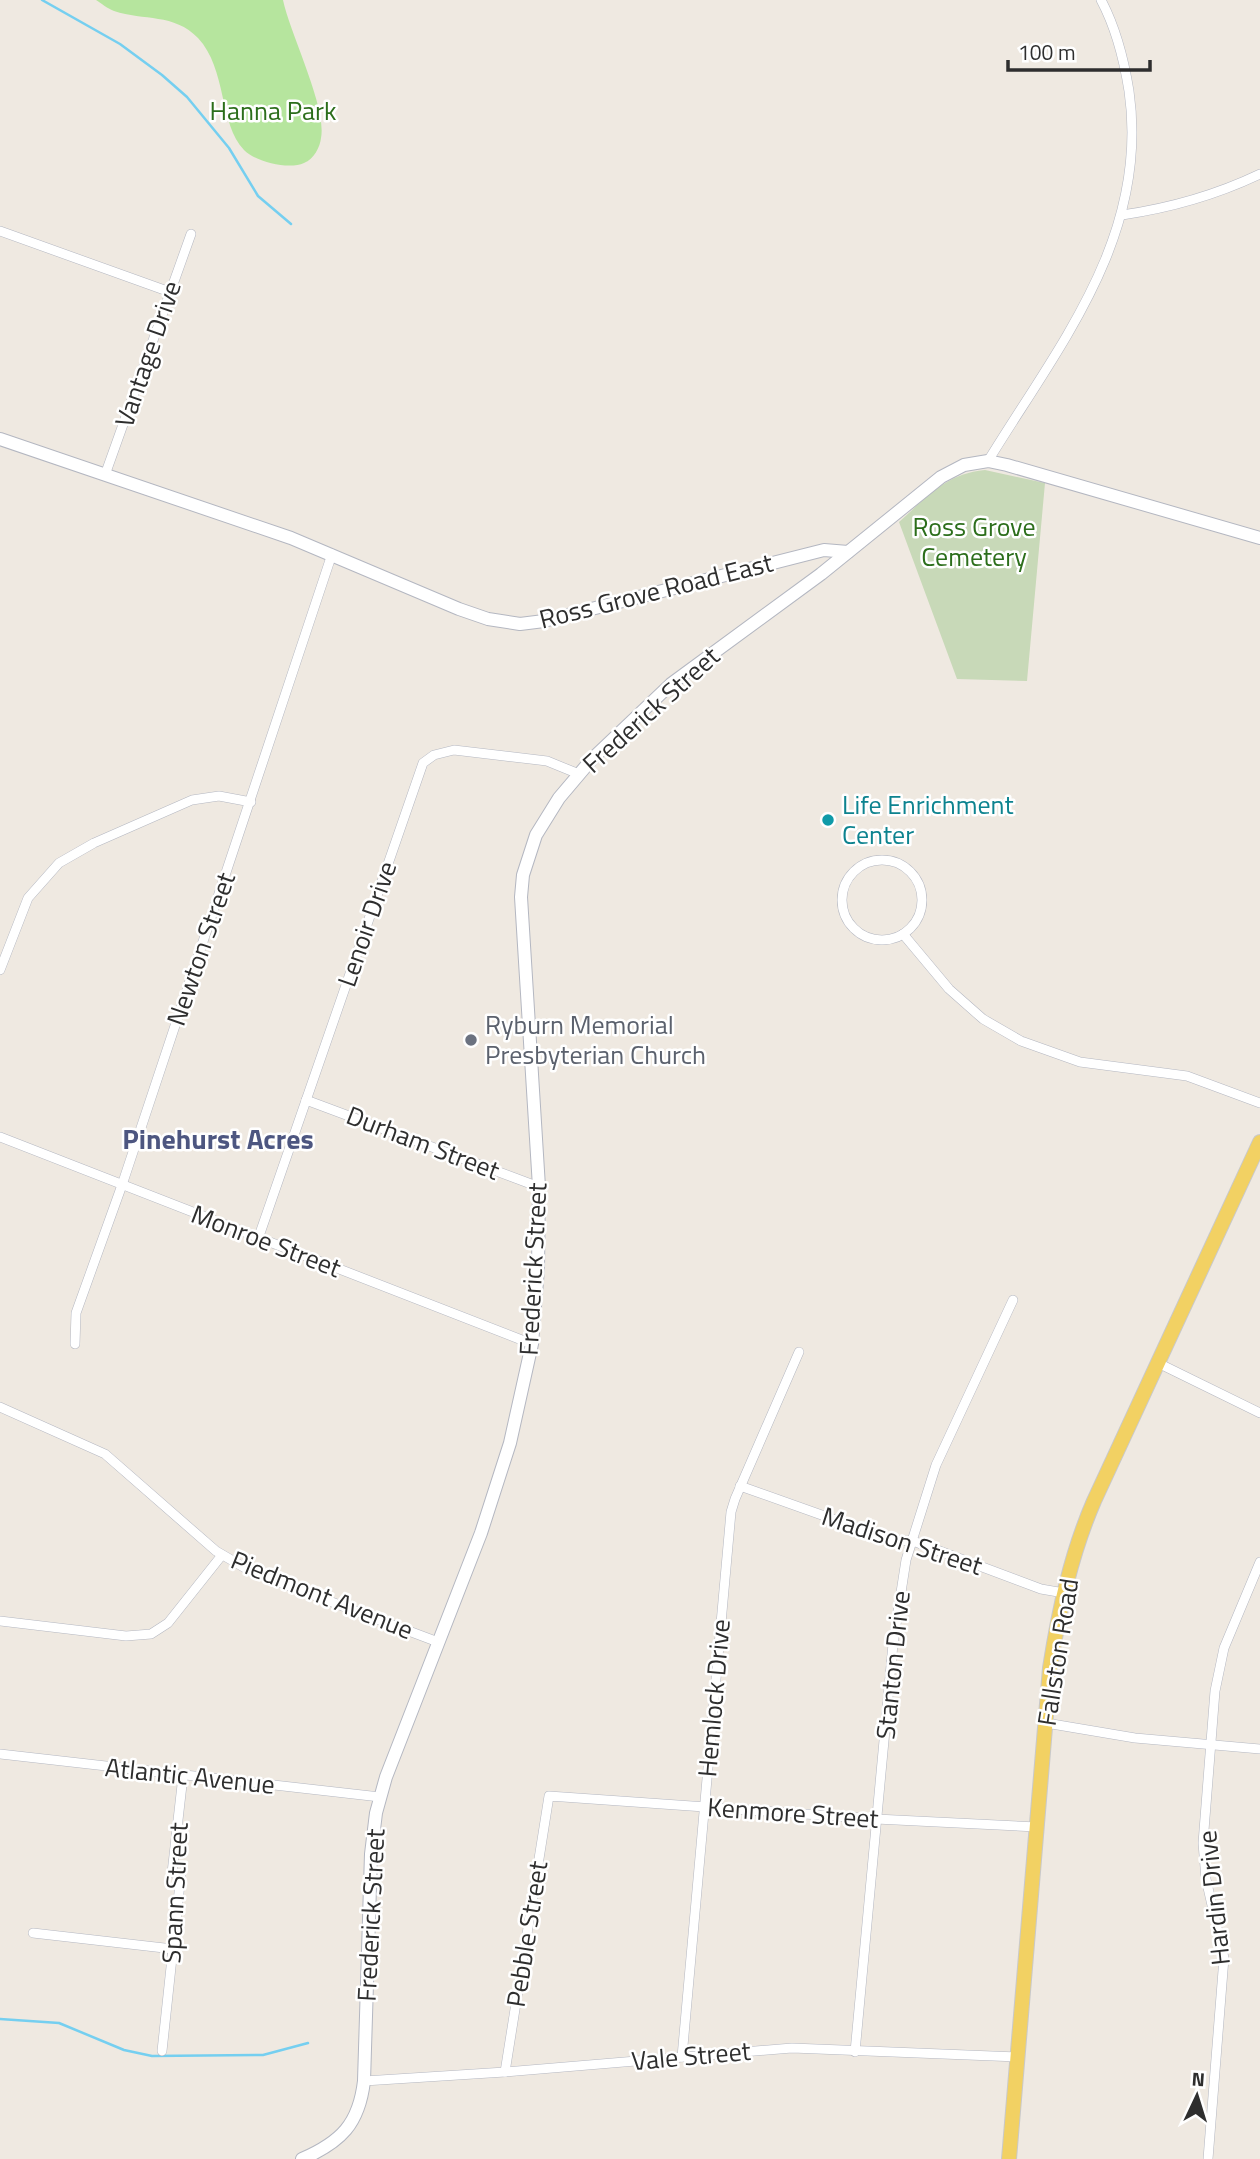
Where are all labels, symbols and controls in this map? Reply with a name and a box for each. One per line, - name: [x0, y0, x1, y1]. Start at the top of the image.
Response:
- scale bar: [1008, 28, 1150, 72]
- text: 100 m: [1018, 36, 1075, 68]
- park label: Hanna Park: [209, 91, 337, 130]
- street label: Vantage Drive: [104, 275, 191, 432]
- park label: Ross Grove Cemetery: [912, 507, 1036, 576]
- street label: Ross Grove Road East: [535, 543, 777, 638]
- street label: Frederick Street: [573, 637, 728, 782]
- place label: Life Enrichment Center: [842, 785, 1014, 854]
- marker: Life Enrichment Center: [820, 812, 836, 828]
- street label: Lenoir Drive: [327, 856, 406, 992]
- street label: Newton Street: [156, 867, 245, 1031]
- place label: Ryburn Memorial Presbyterian Church: [485, 1005, 706, 1074]
- marker: Ryburn Memorial Presbyterian Church: [463, 1032, 479, 1048]
- street label: Durham Street: [341, 1095, 505, 1190]
- district label: Pinehurst Acres: [122, 1117, 314, 1160]
- street label: Frederick Street: [508, 1182, 557, 1356]
- street label: Monroe Street: [186, 1194, 347, 1287]
- street label: Madison Street: [817, 1496, 988, 1585]
- street label: Piedmont Avenue: [225, 1540, 419, 1649]
- street label: Fallston Road: [1027, 1575, 1088, 1728]
- street label: Stanton Drive: [865, 1589, 920, 1741]
- street label: Hemlock Drive: [687, 1617, 740, 1779]
- street label: Atlantic Avenue: [103, 1747, 277, 1804]
- street label: Kenmore Street: [706, 1787, 880, 1838]
- street label: Spann Street: [151, 1821, 198, 1965]
- street label: Frederick Street: [346, 1828, 395, 2002]
- street label: Hardin Drive: [1187, 1829, 1240, 1967]
- street label: Pebble Street: [496, 1858, 557, 2010]
- street label: Vale Street: [630, 2031, 752, 2080]
- north arrow: [1162, 2061, 1232, 2131]
- text: N: [1191, 2064, 1206, 2093]

